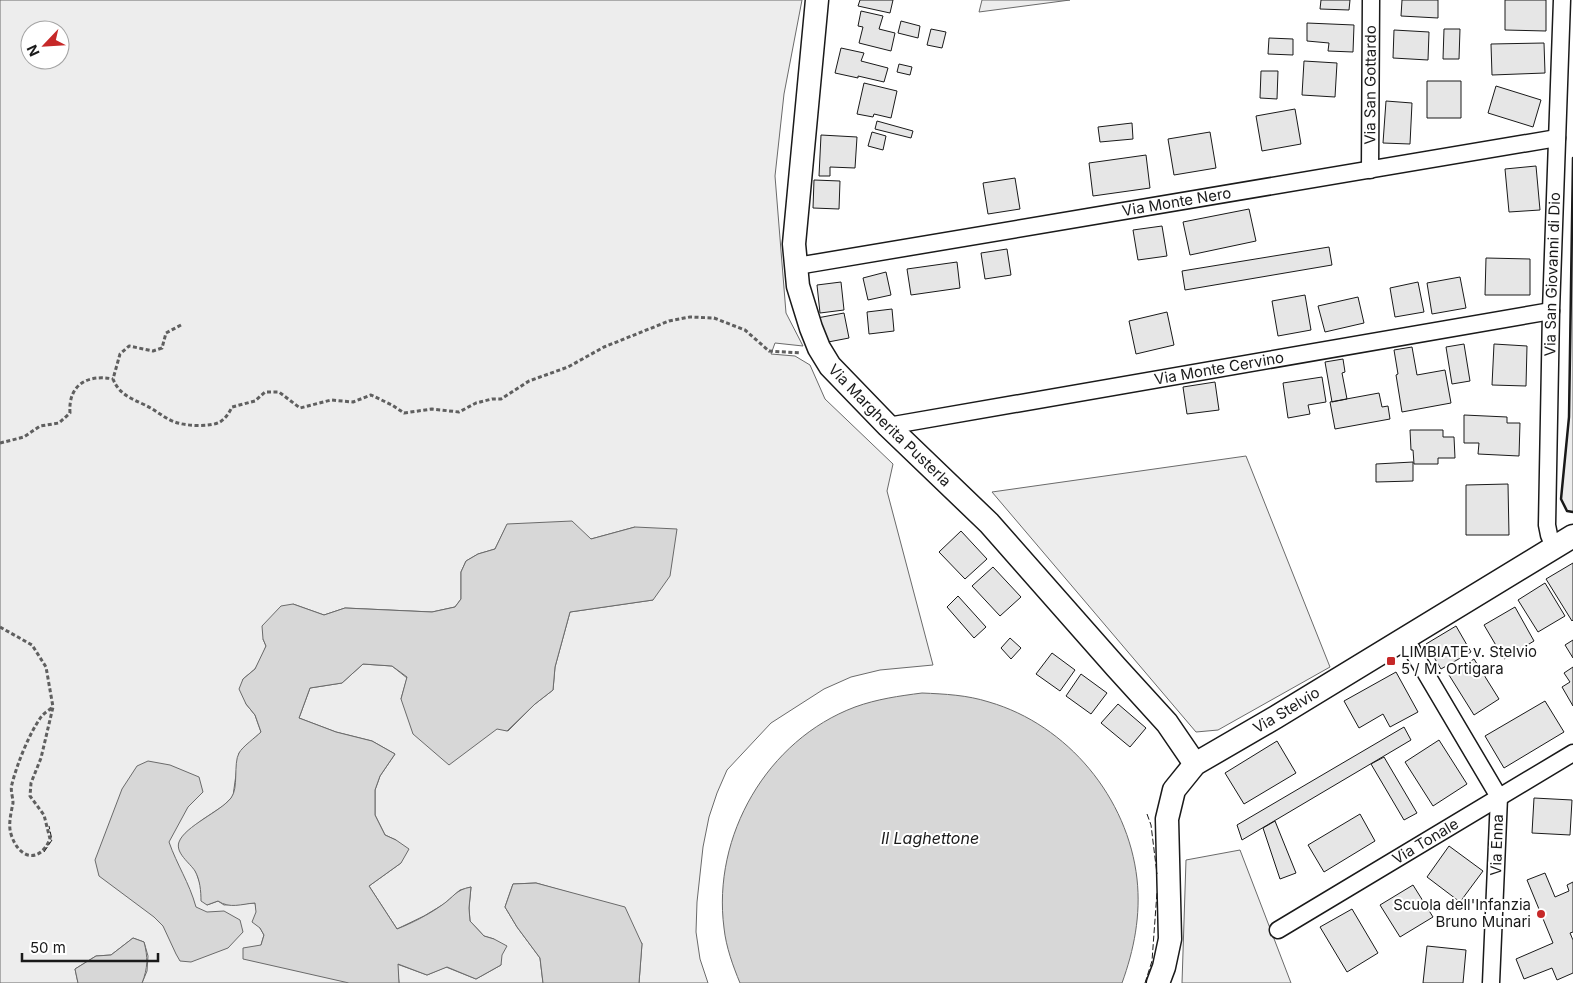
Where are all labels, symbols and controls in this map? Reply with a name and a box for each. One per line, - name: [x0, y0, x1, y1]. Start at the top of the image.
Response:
- north arrow: [20, 20, 70, 70]
- street label: Via San Gottardo: [1360, 25, 1380, 145]
- text: N: [23, 42, 43, 59]
- street label: Via Monte Nero: [1121, 183, 1233, 220]
- street label: Via San Giovanni di Dio: [1540, 192, 1564, 357]
- street label: Via Monte Cervino: [1153, 347, 1285, 389]
- street label: Via Margherita Pusterla: [824, 360, 955, 490]
- place label: LIMBIATE v. Stelvio 5 / M. Ortigara: [1401, 642, 1537, 678]
- marker: LIMBIATE v. Stelvio 5 / M. Ortigara: [1385, 655, 1397, 667]
- street label: Via Stelvio: [1249, 683, 1323, 737]
- street label: Via Tonale: [1389, 814, 1462, 868]
- street label: Via Enna: [1486, 814, 1507, 876]
- water label: Il Laghettone: [881, 828, 979, 848]
- place label: Scuola dell'Infanzia Bruno Munari: [1393, 895, 1531, 931]
- marker: Scuola dell'Infanzia Bruno Munari: [1535, 908, 1547, 920]
- scale bar: [22, 930, 159, 962]
- text: 50 m: [30, 938, 66, 957]

